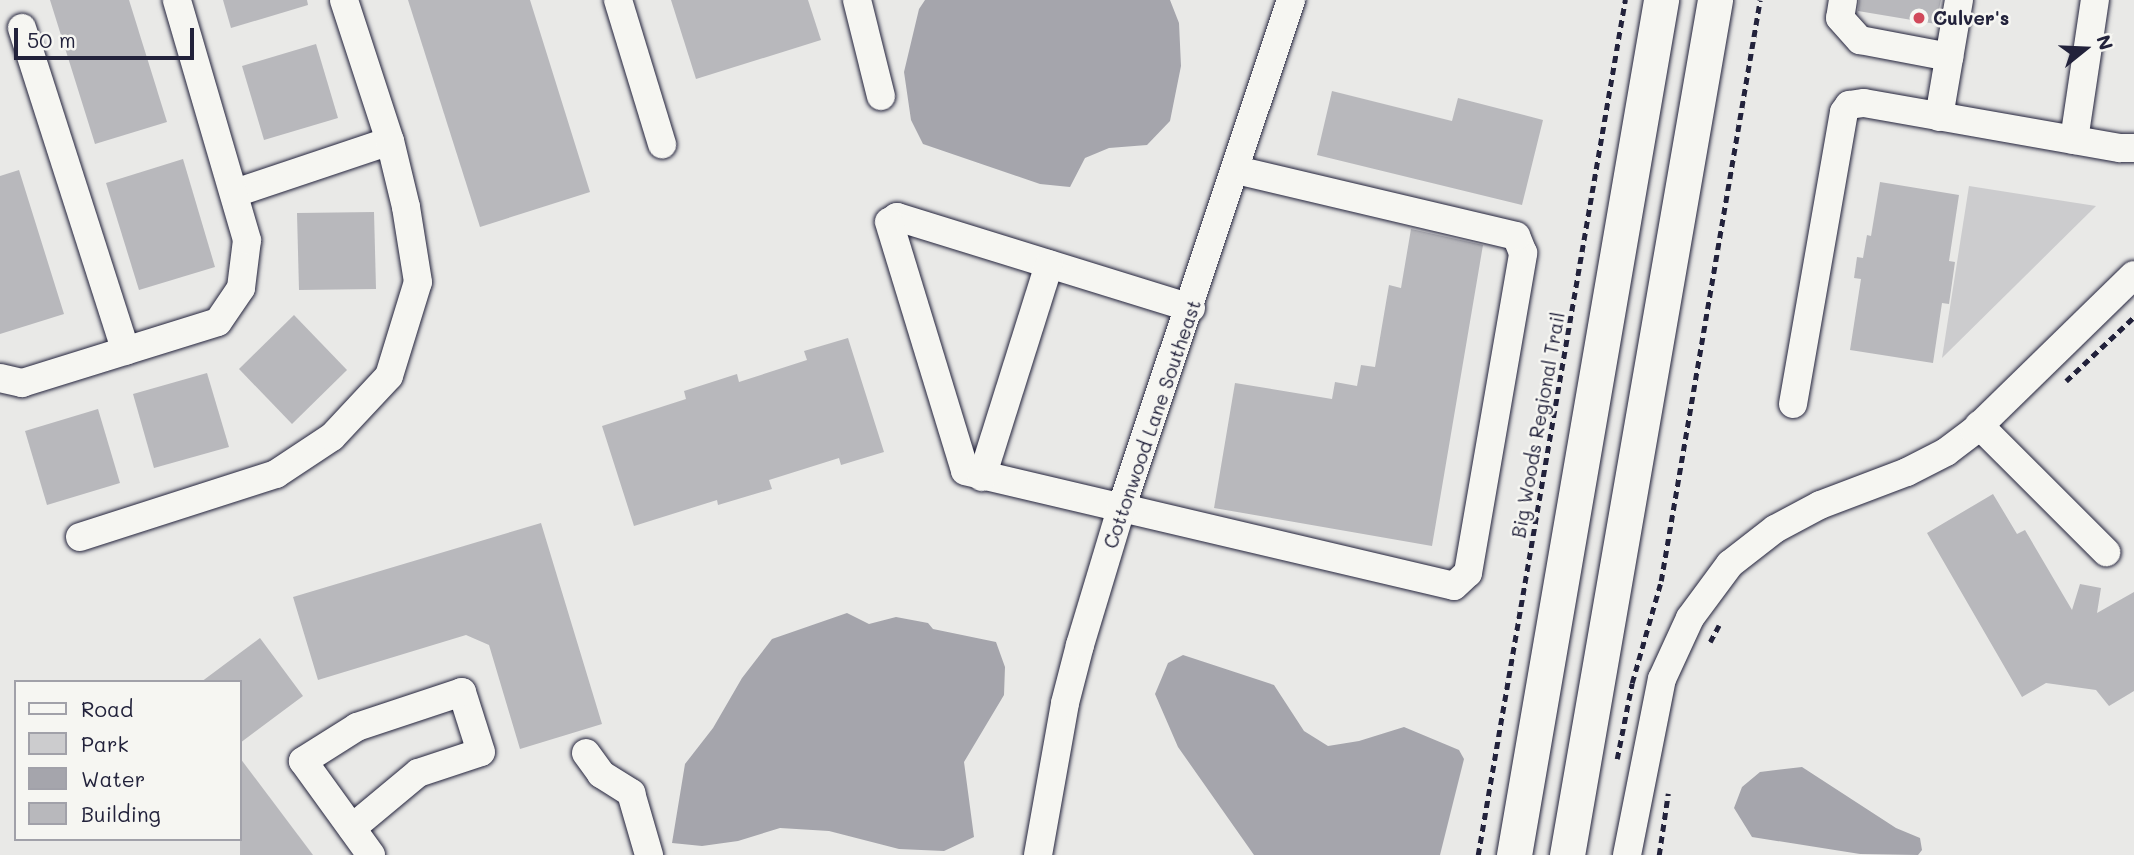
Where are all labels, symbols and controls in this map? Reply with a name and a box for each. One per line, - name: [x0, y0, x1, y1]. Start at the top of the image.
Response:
- place label: Culver's: [1933, 7, 2009, 29]
- marker: Culver's: [1911, 10, 1927, 26]
- scale bar: [18, 14, 198, 58]
- north arrow: [2050, 14, 2120, 84]
- text: 50 m: [27, 26, 76, 53]
- text: N: [2091, 32, 2120, 53]
- street label: Cottonwood Lane Southeast: [1099, 297, 1205, 551]
- street label: Big Woods Regional Trail: [1507, 310, 1569, 540]
- legend: [14, 680, 242, 841]
- text: Road: [81, 695, 133, 722]
- text: Park: [81, 730, 129, 757]
- text: Water: [81, 765, 145, 792]
- text: Building: [81, 800, 161, 827]

